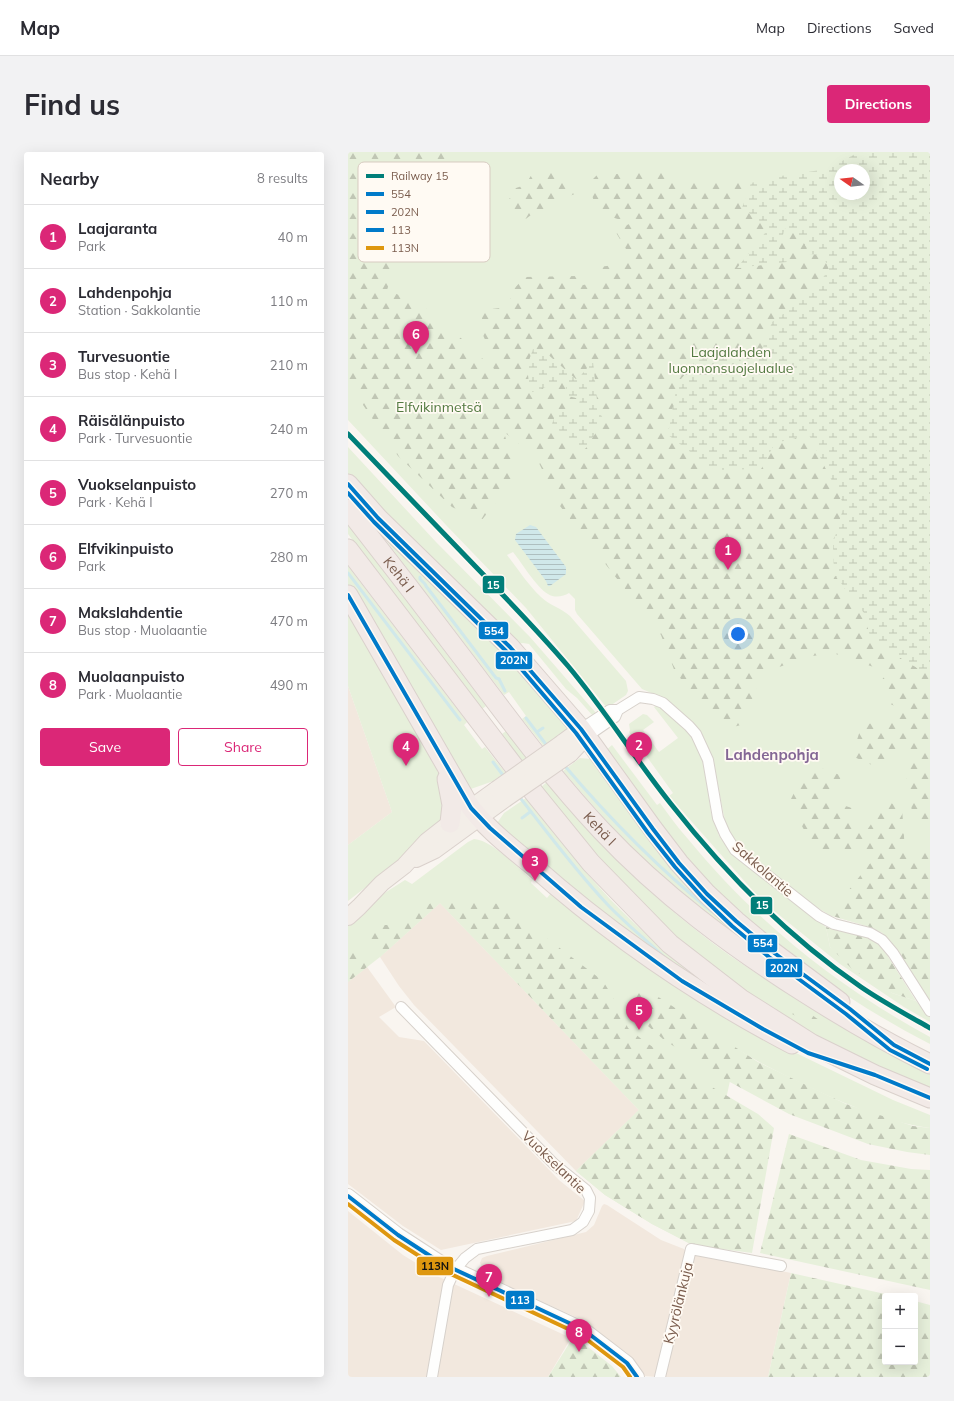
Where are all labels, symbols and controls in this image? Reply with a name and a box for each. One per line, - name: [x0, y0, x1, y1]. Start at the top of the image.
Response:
- text: Map: [20, 16, 60, 40]
- text: Map: [756, 19, 785, 37]
- text: Directions: [807, 19, 872, 37]
- text: Saved: [894, 19, 934, 37]
- button: Directions: [827, 85, 930, 123]
- text: Find us: [24, 87, 120, 122]
- legend: [358, 162, 490, 262]
- north arrow: [834, 164, 870, 200]
- text: Nearby: [40, 168, 99, 189]
- text: Railway 15: [391, 169, 449, 183]
- text: 8 results: [257, 170, 308, 186]
- text: 554: [391, 187, 411, 201]
- text: 202N: [391, 205, 419, 219]
- text: Laajaranta: [78, 219, 157, 238]
- text: 113: [391, 223, 411, 237]
- text: 1: [49, 229, 57, 245]
- text: 40 m: [278, 229, 308, 245]
- text: Park: [78, 238, 105, 254]
- text: 113N: [391, 241, 419, 255]
- text: Lahdenpohja: [78, 283, 172, 302]
- text: 2: [49, 293, 57, 309]
- text: 110 m: [270, 293, 308, 309]
- text: Station · Sakkolantie: [78, 302, 201, 318]
- pin: 6: [403, 321, 429, 354]
- park label: Laajalahden luonnonsuojelualue: [669, 343, 793, 377]
- text: Turvesuontie: [78, 347, 170, 366]
- text: 3: [49, 357, 57, 373]
- text: 210 m: [270, 357, 308, 373]
- text: Bus stop · Kehä I: [78, 366, 177, 382]
- park label: Elfvikinmetsä: [396, 398, 482, 416]
- text: Räisälänpuisto: [78, 411, 185, 430]
- text: 4: [49, 421, 57, 437]
- text: 240 m: [270, 421, 308, 437]
- text: Park · Turvesuontie: [78, 430, 192, 446]
- text: Vuokselanpuisto: [78, 475, 196, 494]
- text: 5: [49, 485, 57, 501]
- text: 270 m: [270, 485, 308, 501]
- text: Park · Kehä I: [78, 494, 153, 510]
- pin: 1: [715, 537, 741, 570]
- text: Elfvikinpuisto: [78, 539, 174, 558]
- text: 6: [49, 549, 57, 565]
- text: 280 m: [270, 549, 308, 565]
- street label: Kehä I: [379, 553, 418, 596]
- text: Park: [78, 558, 105, 574]
- line badge: 15: [482, 575, 505, 594]
- text: 15: [486, 578, 500, 592]
- text: Makslahdentie: [78, 603, 183, 622]
- text: 7: [49, 613, 57, 629]
- text: 470 m: [270, 613, 308, 629]
- line badge: 554: [478, 621, 509, 640]
- text: Bus stop · Muolaantie: [78, 622, 207, 638]
- text: 554: [484, 624, 504, 638]
- your location: [728, 624, 748, 644]
- line badge: 202N: [495, 651, 533, 670]
- text: 202N: [500, 653, 528, 667]
- text: Muolaanpuisto: [78, 667, 185, 686]
- text: 8: [49, 677, 57, 693]
- text: 490 m: [270, 677, 308, 693]
- text: Park · Muolaantie: [78, 686, 182, 702]
- button: Save: [40, 728, 170, 766]
- button: Share: [178, 728, 308, 766]
- pin: 2: [626, 732, 652, 765]
- pin: 4: [393, 733, 419, 766]
- district label: Lahdenpohja: [725, 745, 819, 764]
- street label: Kehä I: [579, 808, 620, 850]
- street label: Sakkolantie: [729, 838, 797, 900]
- pin: 3: [522, 848, 548, 881]
- line badge: 15: [750, 896, 773, 915]
- text: 15: [755, 898, 769, 912]
- line badge: 554: [747, 934, 778, 953]
- text: 554: [753, 936, 773, 950]
- line badge: 202N: [765, 958, 803, 978]
- text: 202N: [770, 961, 798, 975]
- pin: 5: [626, 997, 652, 1030]
- street label: Vuokselantie: [518, 1127, 590, 1197]
- line badge: 113N: [416, 1256, 454, 1276]
- text: 113N: [421, 1259, 449, 1273]
- street label: Kyyrölänkuja: [659, 1260, 697, 1346]
- pin: 7: [476, 1264, 502, 1297]
- line badge: 113: [505, 1290, 535, 1310]
- text: 113: [510, 1293, 530, 1307]
- map controls: [882, 1293, 918, 1365]
- button: +: [882, 1293, 918, 1329]
- pin: 8: [566, 1319, 592, 1352]
- button: −: [882, 1329, 918, 1365]

